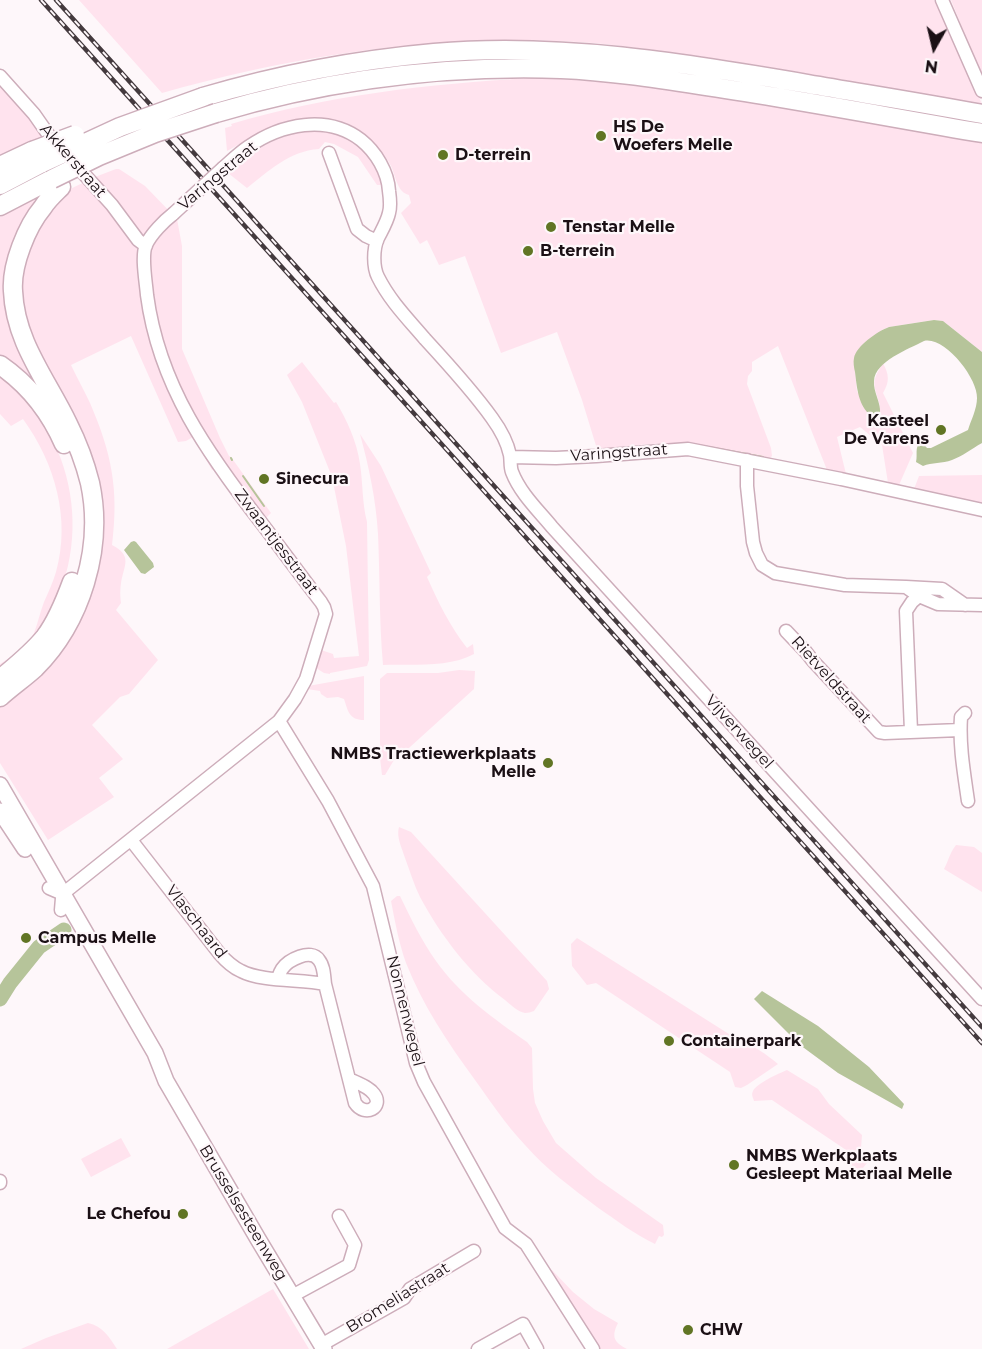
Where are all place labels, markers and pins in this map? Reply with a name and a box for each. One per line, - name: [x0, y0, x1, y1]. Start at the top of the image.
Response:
- place label: HS De Woefers Melle: [613, 117, 733, 155]
- marker: HS De Woefers Melle: [594, 129, 608, 143]
- place label: D-terrein: [455, 145, 531, 165]
- marker: D-terrein: [436, 148, 450, 162]
- place label: Tenstar Melle: [563, 217, 675, 237]
- marker: Tenstar Melle: [544, 220, 558, 234]
- place label: B-terrein: [540, 241, 615, 261]
- marker: B-terrein: [521, 244, 535, 258]
- place label: Kasteel De Varens: [844, 411, 929, 449]
- marker: Kasteel De Varens: [934, 423, 948, 437]
- place label: Sinecura: [276, 469, 349, 489]
- marker: Sinecura: [257, 472, 271, 486]
- place label: NMBS Tractiewerkplaats Melle: [330, 744, 536, 782]
- marker: NMBS Tractiewerkplaats Melle: [541, 756, 555, 770]
- place label: Campus Melle: [38, 928, 156, 948]
- marker: Campus Melle: [19, 931, 33, 945]
- place label: Containerpark: [681, 1031, 801, 1051]
- marker: Containerpark: [662, 1034, 676, 1048]
- place label: NMBS Werkplaats Gesleept Materiaal Melle: [746, 1146, 952, 1184]
- marker: NMBS Werkplaats Gesleept Materiaal Melle: [727, 1158, 741, 1172]
- place label: Le Chefou: [86, 1204, 171, 1224]
- marker: Le Chefou: [176, 1207, 190, 1221]
- place label: CHW: [700, 1320, 743, 1340]
- marker: CHW: [681, 1323, 695, 1337]

